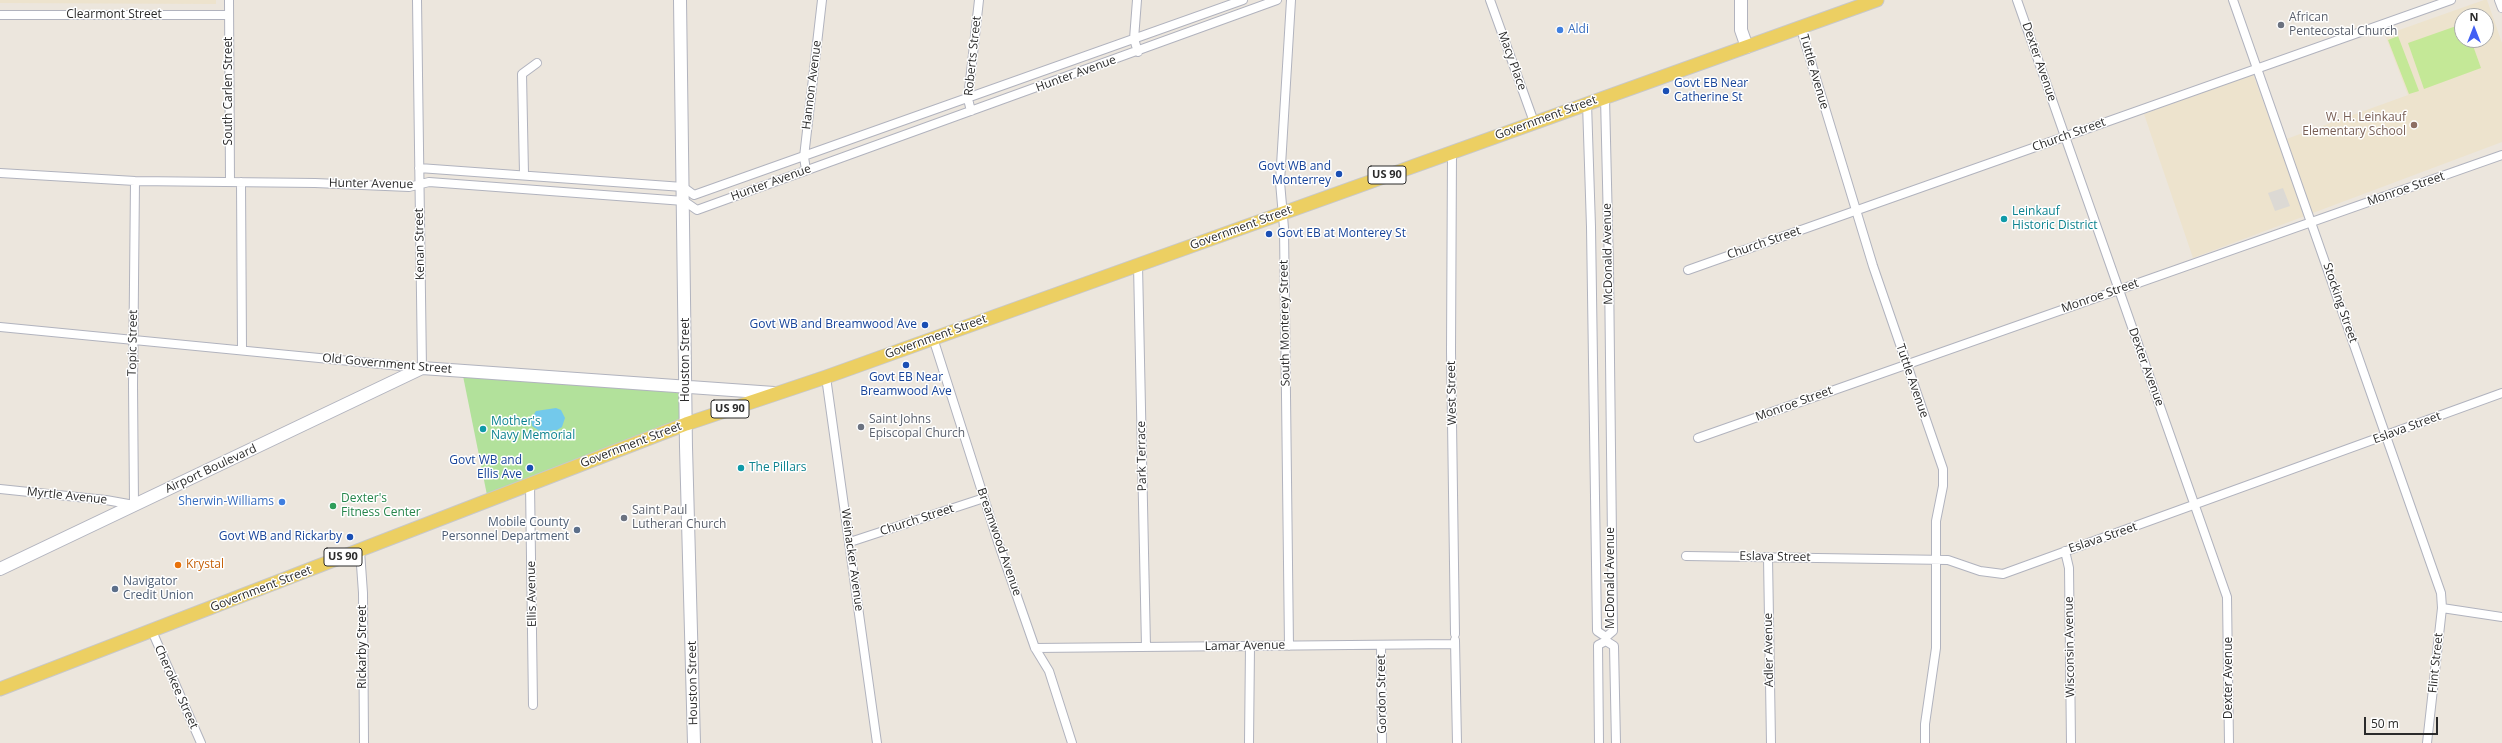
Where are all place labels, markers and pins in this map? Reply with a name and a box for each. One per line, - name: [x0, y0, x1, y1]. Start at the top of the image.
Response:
- place label: African Pentecostal Church: [2289, 11, 2397, 39]
- marker: African Pentecostal Church: [2276, 20, 2286, 30]
- place label: Aldi: [1568, 23, 1589, 37]
- marker: Aldi: [1555, 25, 1565, 35]
- place label: Govt EB Near Catherine St: [1674, 77, 1748, 105]
- marker: Govt EB Near Catherine St: [1661, 86, 1671, 96]
- place label: W. H. Leinkauf Elementary School: [2302, 111, 2406, 139]
- marker: W. H. Leinkauf Elementary School: [2409, 120, 2419, 130]
- place label: Govt WB and Monterrey: [1258, 160, 1331, 188]
- marker: Govt WB and Monterrey: [1334, 169, 1344, 179]
- place label: Leinkauf Historic District: [2012, 205, 2098, 233]
- marker: Leinkauf Historic District: [1999, 214, 2009, 224]
- place label: Govt EB at Monterey St: [1277, 227, 1406, 241]
- marker: Govt EB at Monterey St: [1264, 229, 1274, 239]
- place label: Govt WB and Breamwood Ave: [750, 318, 917, 332]
- marker: Govt WB and Breamwood Ave: [920, 320, 930, 330]
- marker: Govt EB Near Breamwood Ave: [901, 360, 911, 370]
- place label: Govt EB Near Breamwood Ave: [860, 371, 952, 399]
- place label: Saint Johns Episcopal Church: [869, 413, 965, 441]
- place label: Mother's Navy Memorial: [491, 415, 575, 443]
- marker: Saint Johns Episcopal Church: [856, 422, 866, 432]
- marker: Mother's Navy Memorial: [478, 424, 488, 434]
- place label: Govt WB and Ellis Ave: [449, 454, 522, 482]
- place label: The Pillars: [749, 461, 806, 475]
- marker: Govt WB and Ellis Ave: [525, 463, 535, 473]
- marker: The Pillars: [736, 463, 746, 473]
- place label: Dexter's Fitness Center: [341, 492, 421, 520]
- place label: Sherwin-Williams: [178, 495, 274, 509]
- marker: Sherwin-Williams: [277, 497, 287, 507]
- marker: Dexter's Fitness Center: [328, 501, 338, 511]
- place label: Saint Paul Lutheran Church: [632, 504, 726, 532]
- marker: Saint Paul Lutheran Church: [619, 513, 629, 523]
- place label: Mobile County Personnel Department: [441, 516, 569, 544]
- marker: Mobile County Personnel Department: [572, 525, 582, 535]
- place label: Govt WB and Rickarby: [219, 530, 342, 544]
- marker: Govt WB and Rickarby: [345, 532, 355, 542]
- place label: Krystal: [186, 558, 224, 572]
- marker: Krystal: [173, 560, 183, 570]
- place label: Navigator Credit Union: [123, 575, 194, 603]
- marker: Navigator Credit Union: [110, 584, 120, 594]

